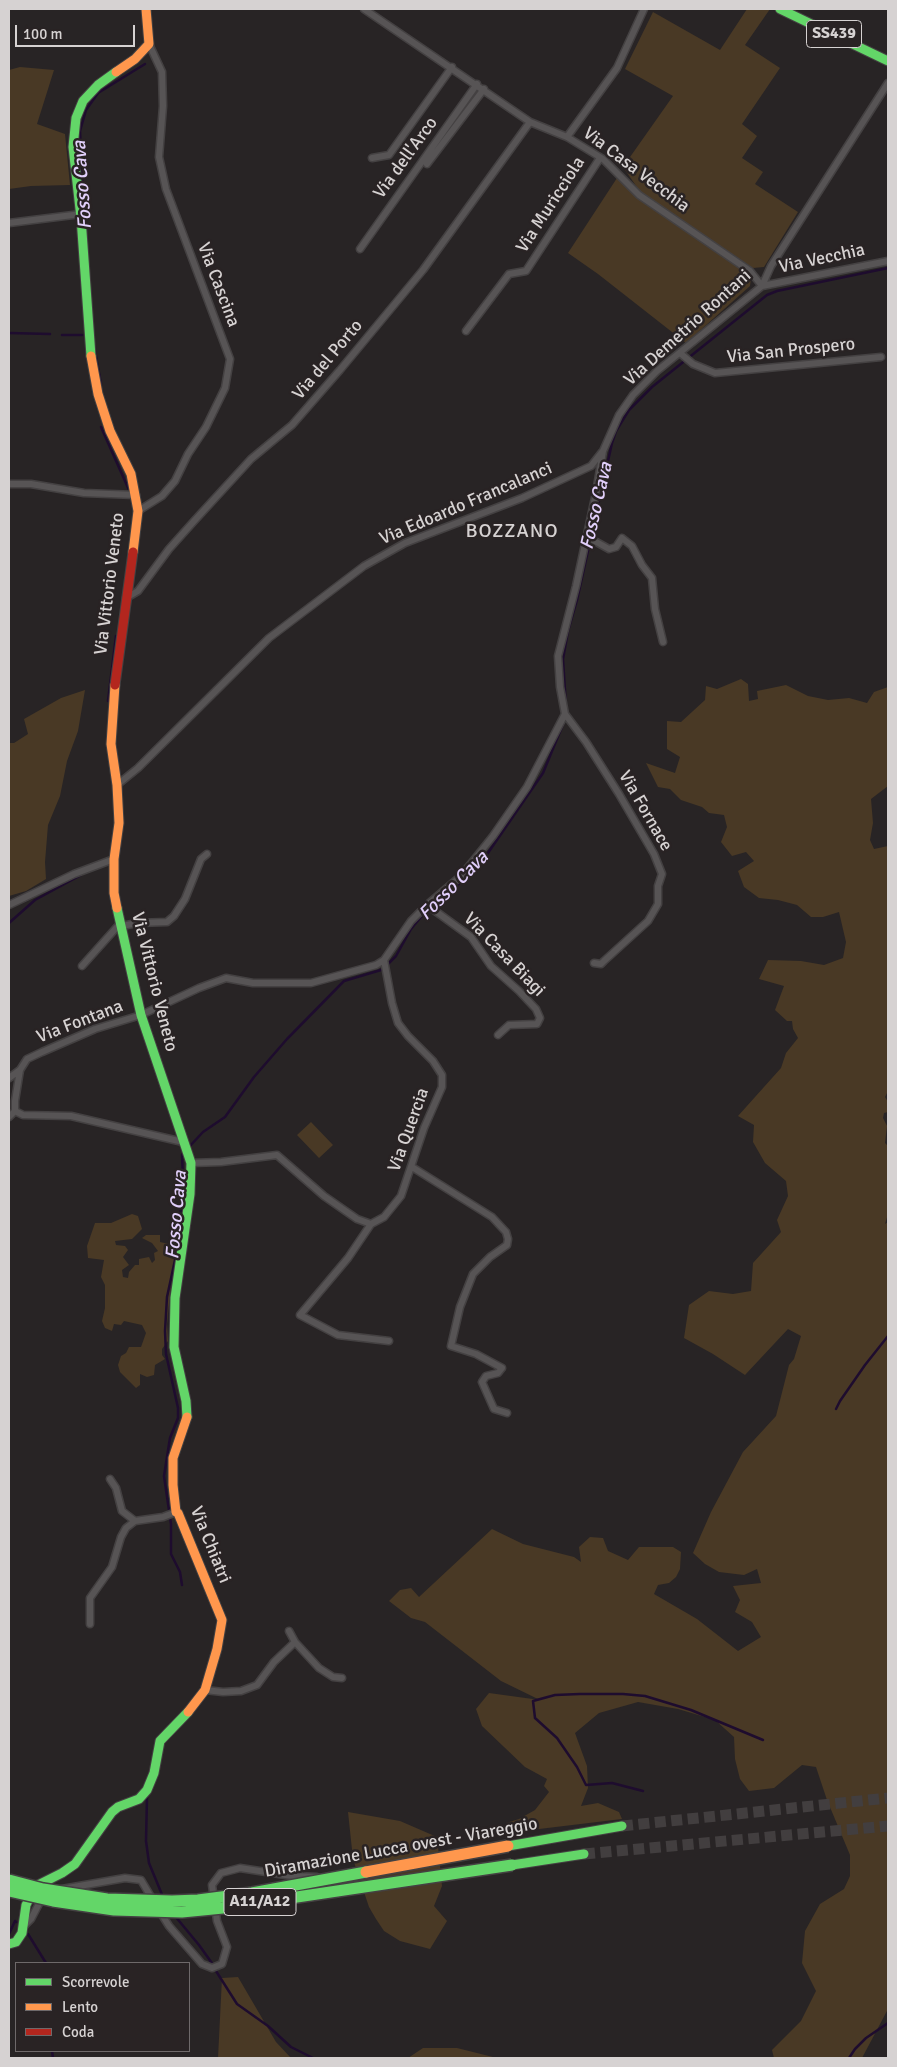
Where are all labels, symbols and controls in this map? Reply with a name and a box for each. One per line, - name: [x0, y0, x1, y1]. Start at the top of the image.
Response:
- scale bar: [18, 15, 138, 47]
- road number: SS439: [806, 20, 862, 48]
- text: 100 m: [23, 25, 63, 43]
- street label: Via dell'Arco: [369, 113, 443, 203]
- street label: Via Casa Vecchia: [578, 123, 694, 217]
- water label: Fosso Cava: [69, 140, 97, 230]
- street label: Via Muricciola: [512, 153, 590, 257]
- street label: Via Vecchia: [777, 239, 867, 279]
- street label: Via Cascina: [192, 240, 244, 330]
- street label: Via Demetrio Rontani: [620, 265, 756, 391]
- street label: Via del Porto: [288, 316, 368, 404]
- street label: Via San Prospero: [726, 334, 856, 368]
- street label: Via Edoardo Francalanci: [376, 458, 556, 550]
- water label: Fosso Cava: [576, 460, 618, 552]
- street label: Via Vittorio Veneto: [91, 512, 129, 656]
- district label: BOZZANO: [465, 520, 559, 544]
- street label: Via Fornace: [613, 767, 677, 855]
- water label: Fosso Cava: [415, 847, 493, 925]
- street label: Via Casa Biagi: [459, 909, 549, 1001]
- street label: Via Vittorio Veneto: [126, 910, 182, 1054]
- street label: Via Fontana: [34, 996, 126, 1048]
- street label: Via Quercia: [384, 1085, 434, 1175]
- water label: Fosso Cava: [162, 1170, 192, 1260]
- street label: Via Chiatri: [185, 1503, 235, 1587]
- street label: Diramazione Lucca ovest - Viareggio: [263, 1813, 539, 1883]
- road number: A11/A12: [224, 1888, 296, 1915]
- legend: [15, 1962, 190, 2052]
- text: Scorrevole: [62, 1973, 129, 1991]
- text: Lento: [62, 1998, 98, 2016]
- text: Coda: [62, 2023, 94, 2041]

